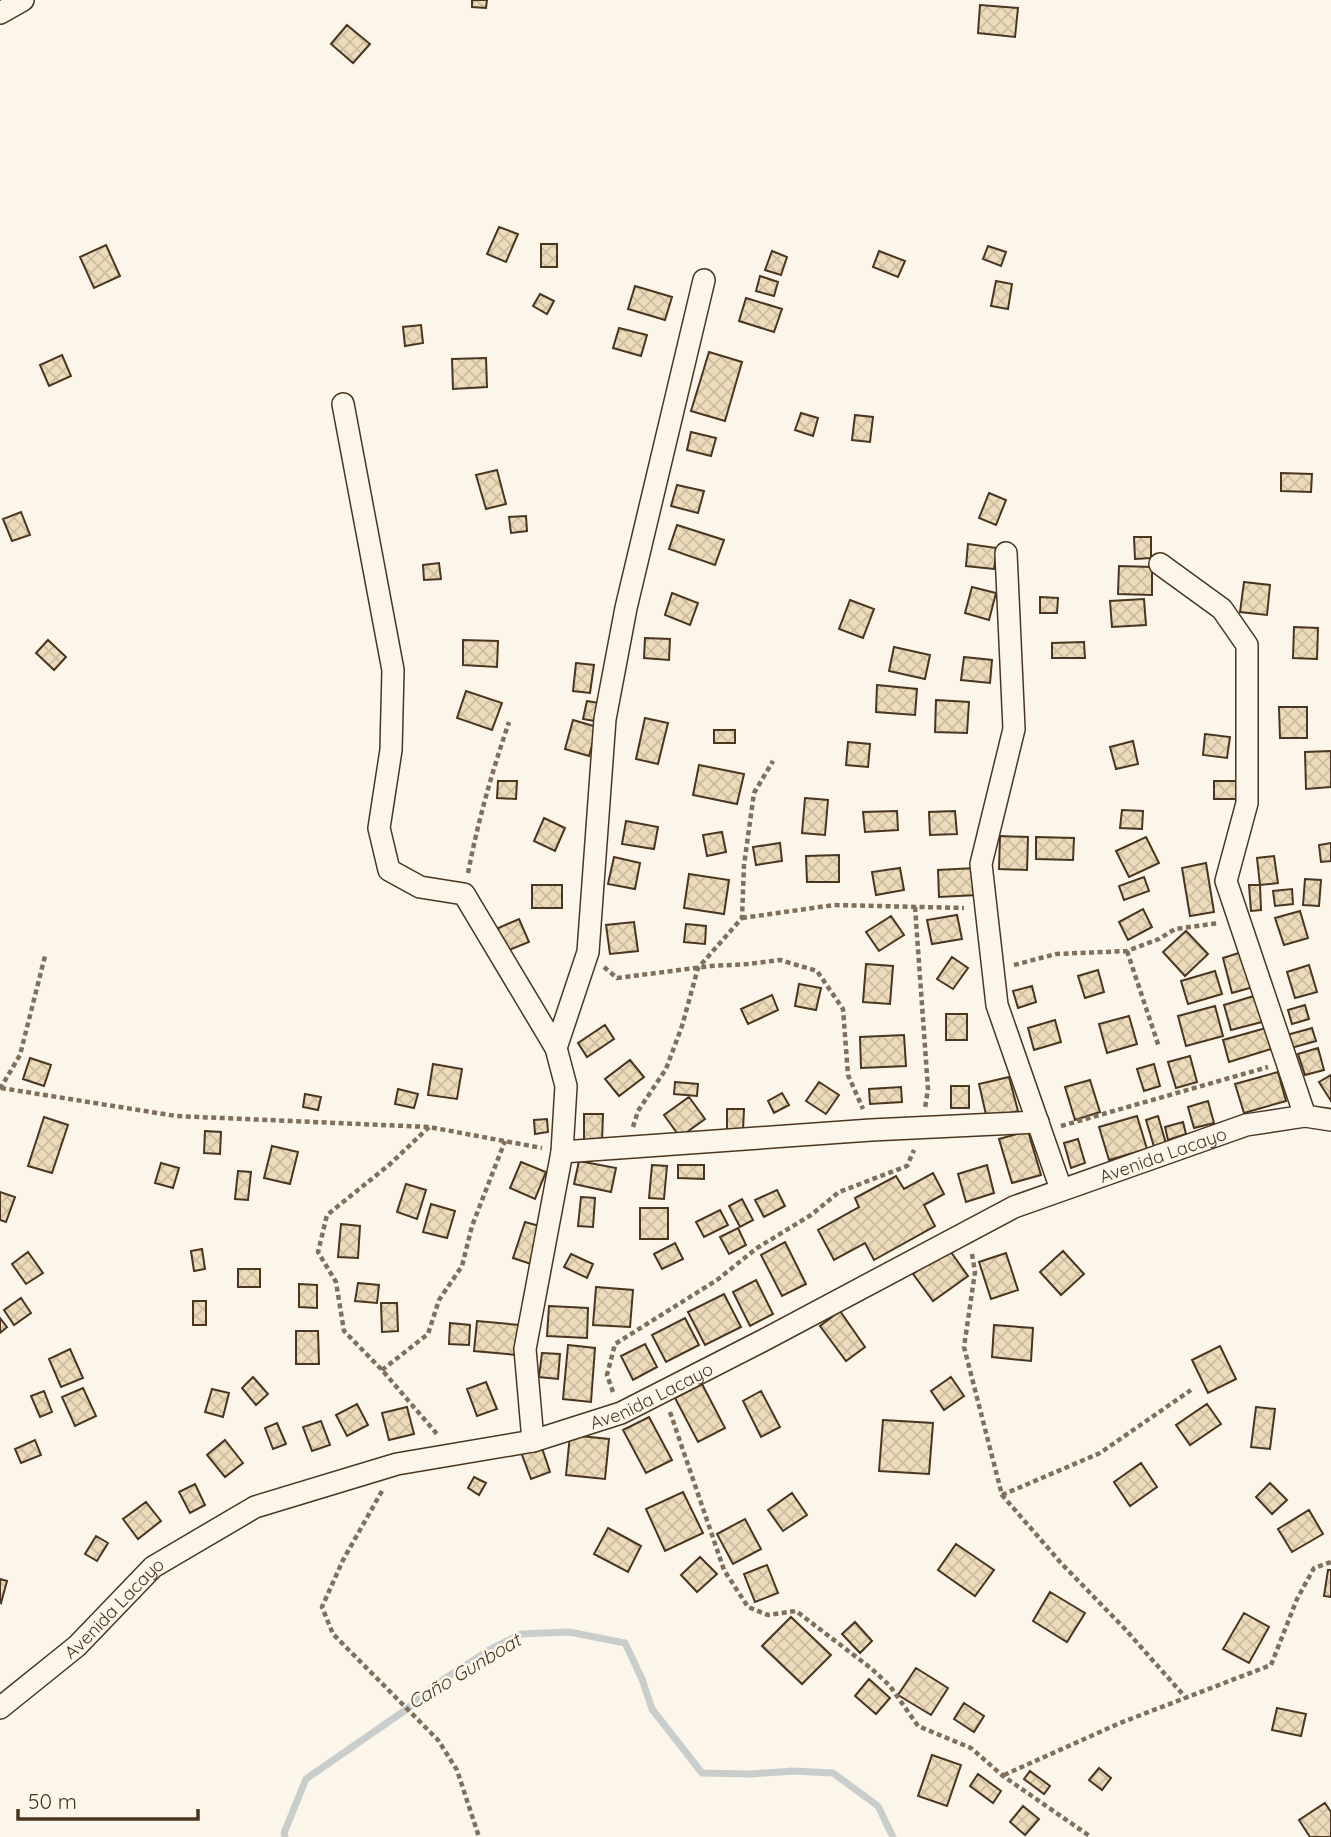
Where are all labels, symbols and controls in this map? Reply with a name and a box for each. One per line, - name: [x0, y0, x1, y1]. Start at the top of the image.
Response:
- street label: Avenida Lacayo: [1096, 1121, 1230, 1188]
- street label: Avenida Lacayo: [587, 1357, 716, 1434]
- street label: Avenida Lacayo: [59, 1552, 168, 1664]
- water label: Caño Gunboat: [403, 1627, 527, 1714]
- scale bar: [18, 1778, 198, 1822]
- text: 50 m: [28, 1788, 77, 1814]

